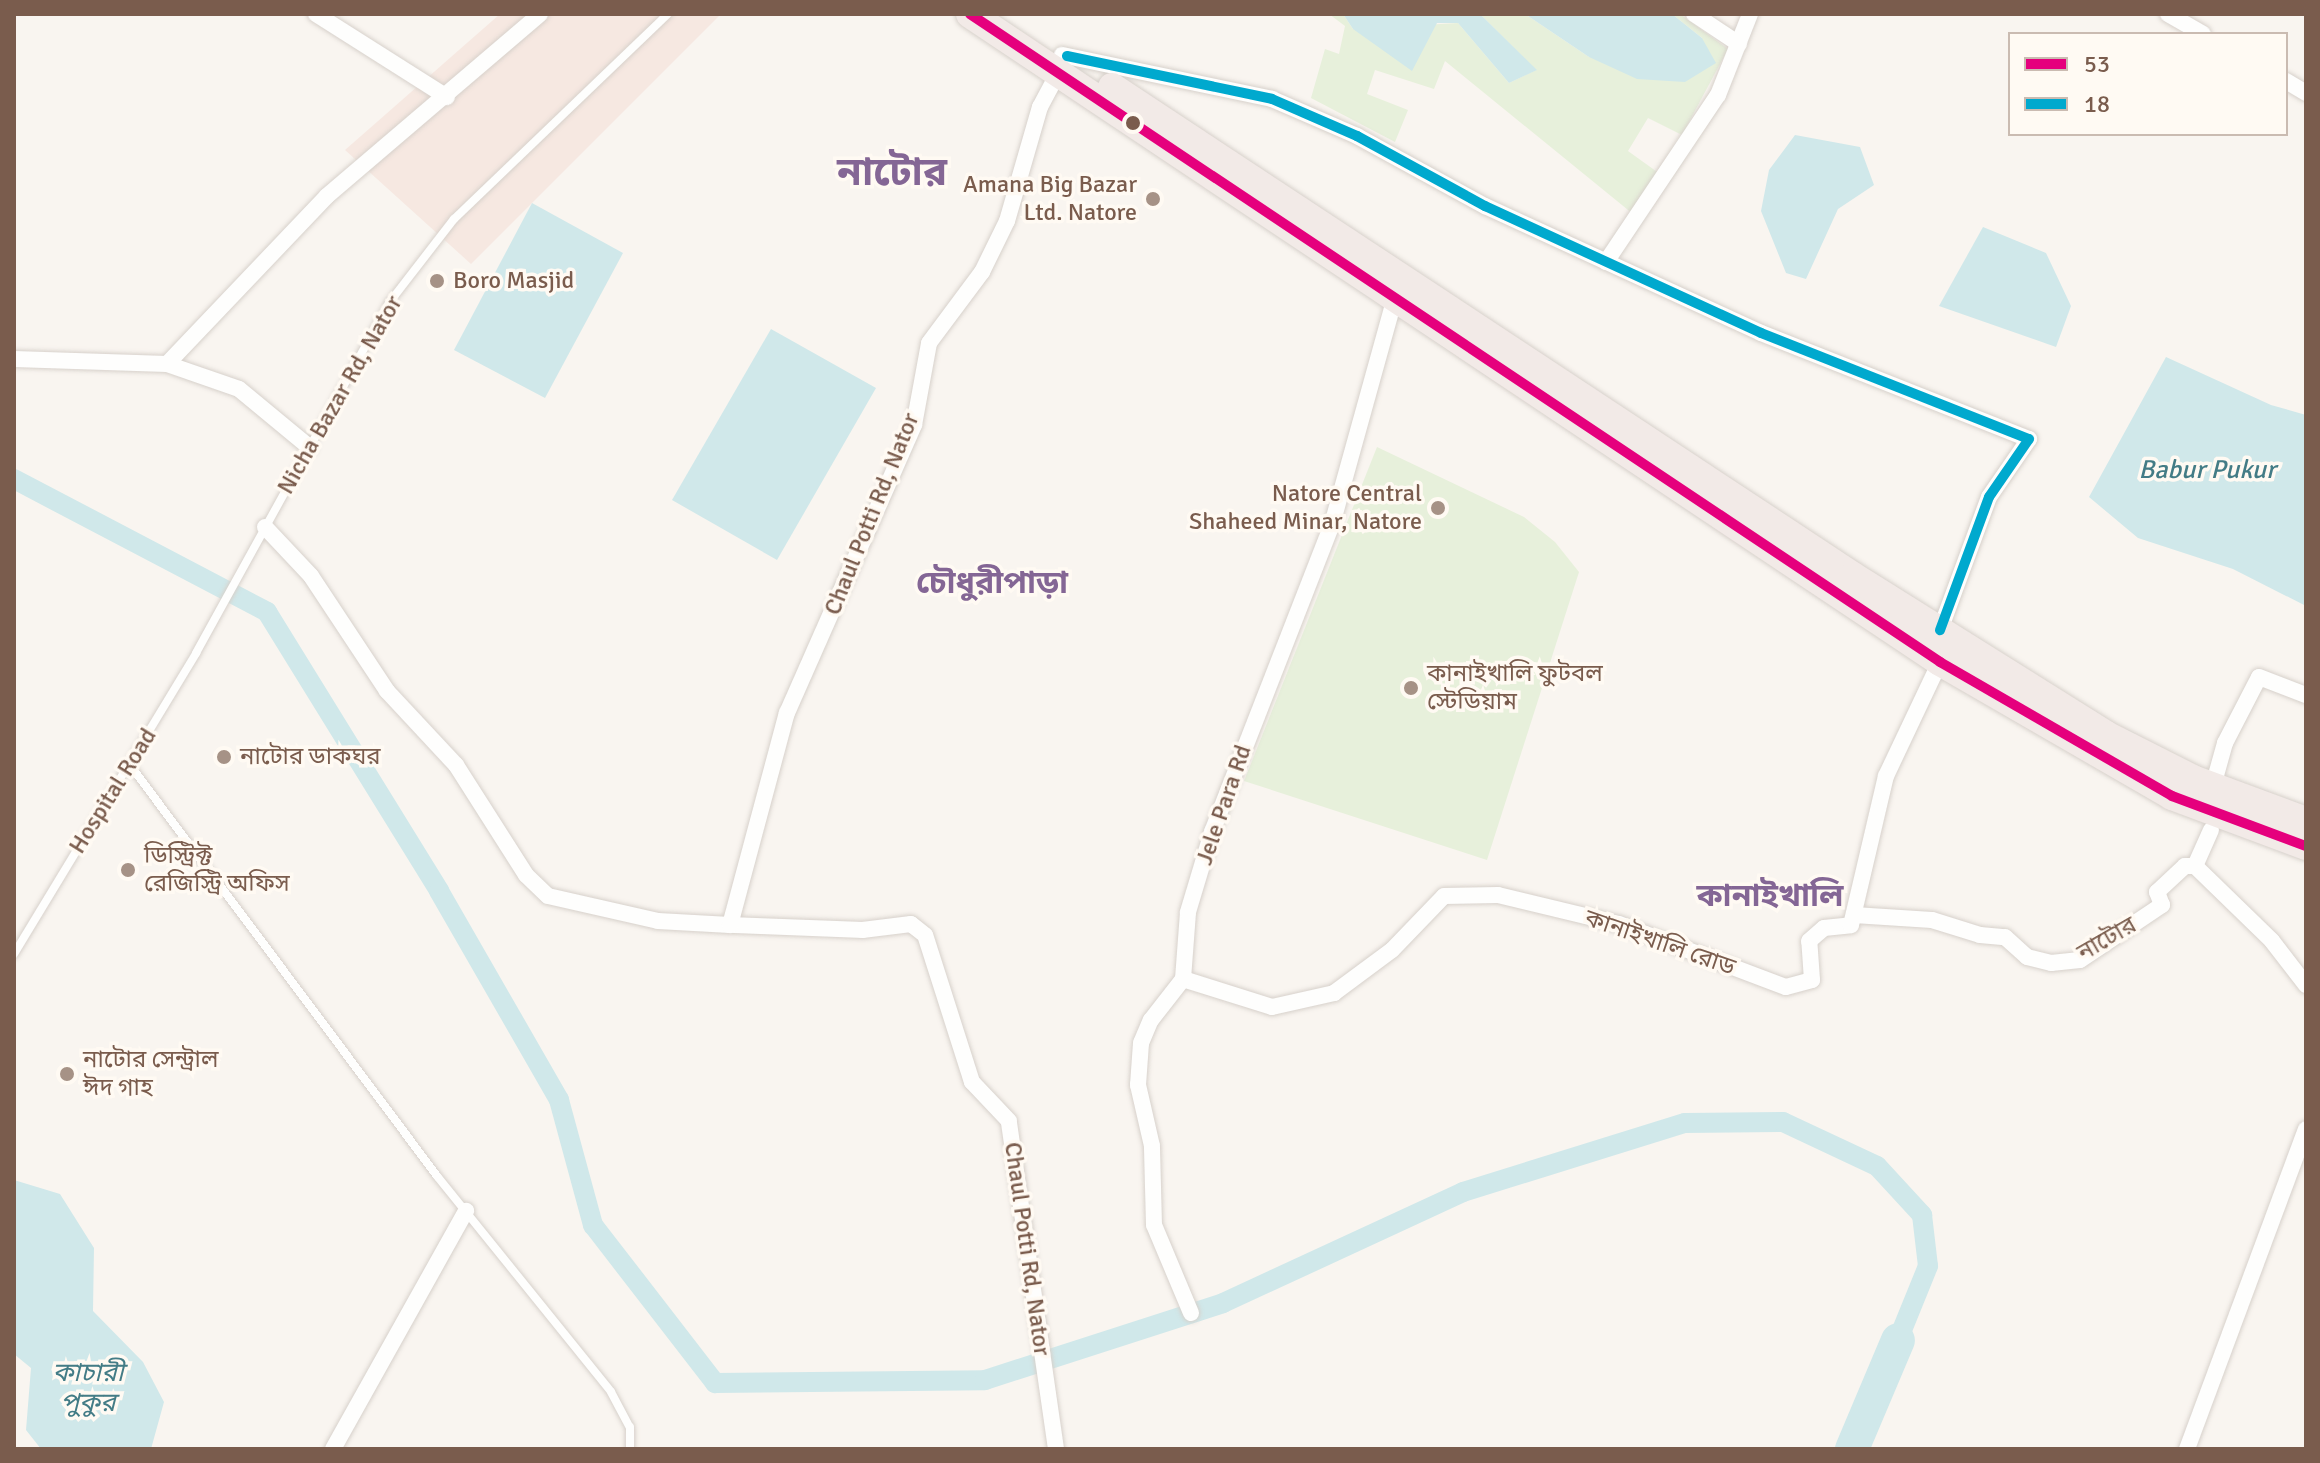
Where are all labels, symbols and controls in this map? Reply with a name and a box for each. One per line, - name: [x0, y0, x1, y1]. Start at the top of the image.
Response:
- legend: [2008, 32, 2288, 136]
- text: 53: [2084, 49, 2110, 79]
- text: 18: [2084, 89, 2110, 119]
- unlabelled marker: [1125, 115, 1141, 131]
- district label: নাটোর: [837, 148, 947, 196]
- place label: Amana Big Bazar Ltd. Natore: [963, 171, 1137, 227]
- marker: Amana Big Bazar Ltd. Natore: [1144, 190, 1162, 208]
- place label: Boro Masjid: [453, 267, 574, 295]
- marker: Boro Masjid: [428, 272, 446, 290]
- street label: Nicha Bazar Rd, Nator: [271, 291, 409, 499]
- street label: Chaul Potti Rd, Nator: [818, 409, 926, 619]
- water label: Babur Pukur: [2138, 455, 2276, 487]
- place label: Natore Central Shaheed Minar, Natore: [1189, 480, 1422, 536]
- marker: Natore Central Shaheed Minar, Natore: [1429, 499, 1447, 517]
- district label: চৌধুরীপাড়া: [916, 564, 1068, 602]
- place label: কানাইখালি ফুটবল স্টেডিয়াম: [1427, 660, 1603, 716]
- marker: কানাইখালি ফুটবল স্টেডিয়াম: [1402, 679, 1420, 697]
- street label: Hospital Road: [63, 723, 163, 859]
- street label: Jele Para Rd: [1190, 741, 1258, 869]
- place label: নাটোর ডাকঘর: [240, 743, 381, 771]
- marker: নাটোর ডাকঘর: [215, 748, 233, 766]
- place label: ডিস্ট্রিক্ট রেজিস্ট্রি অফিস: [144, 842, 290, 898]
- marker: ডিস্ট্রিক্ট রেজিস্ট্রি অফিস: [119, 861, 137, 879]
- district label: কানাইখালি: [1697, 877, 1843, 915]
- street label: কানাইখালি রোড: [1581, 904, 1739, 982]
- street label: নাটোর: [2072, 911, 2142, 967]
- place label: নাটোর সেন্ট্রাল ঈদ গাহ: [83, 1046, 218, 1102]
- marker: নাটোর সেন্ট্রাল ঈদ গাহ: [58, 1065, 76, 1083]
- street label: Chaul Potti Rd, Nator: [998, 1140, 1056, 1358]
- water label: কাচারী পুকুর: [52, 1358, 124, 1420]

